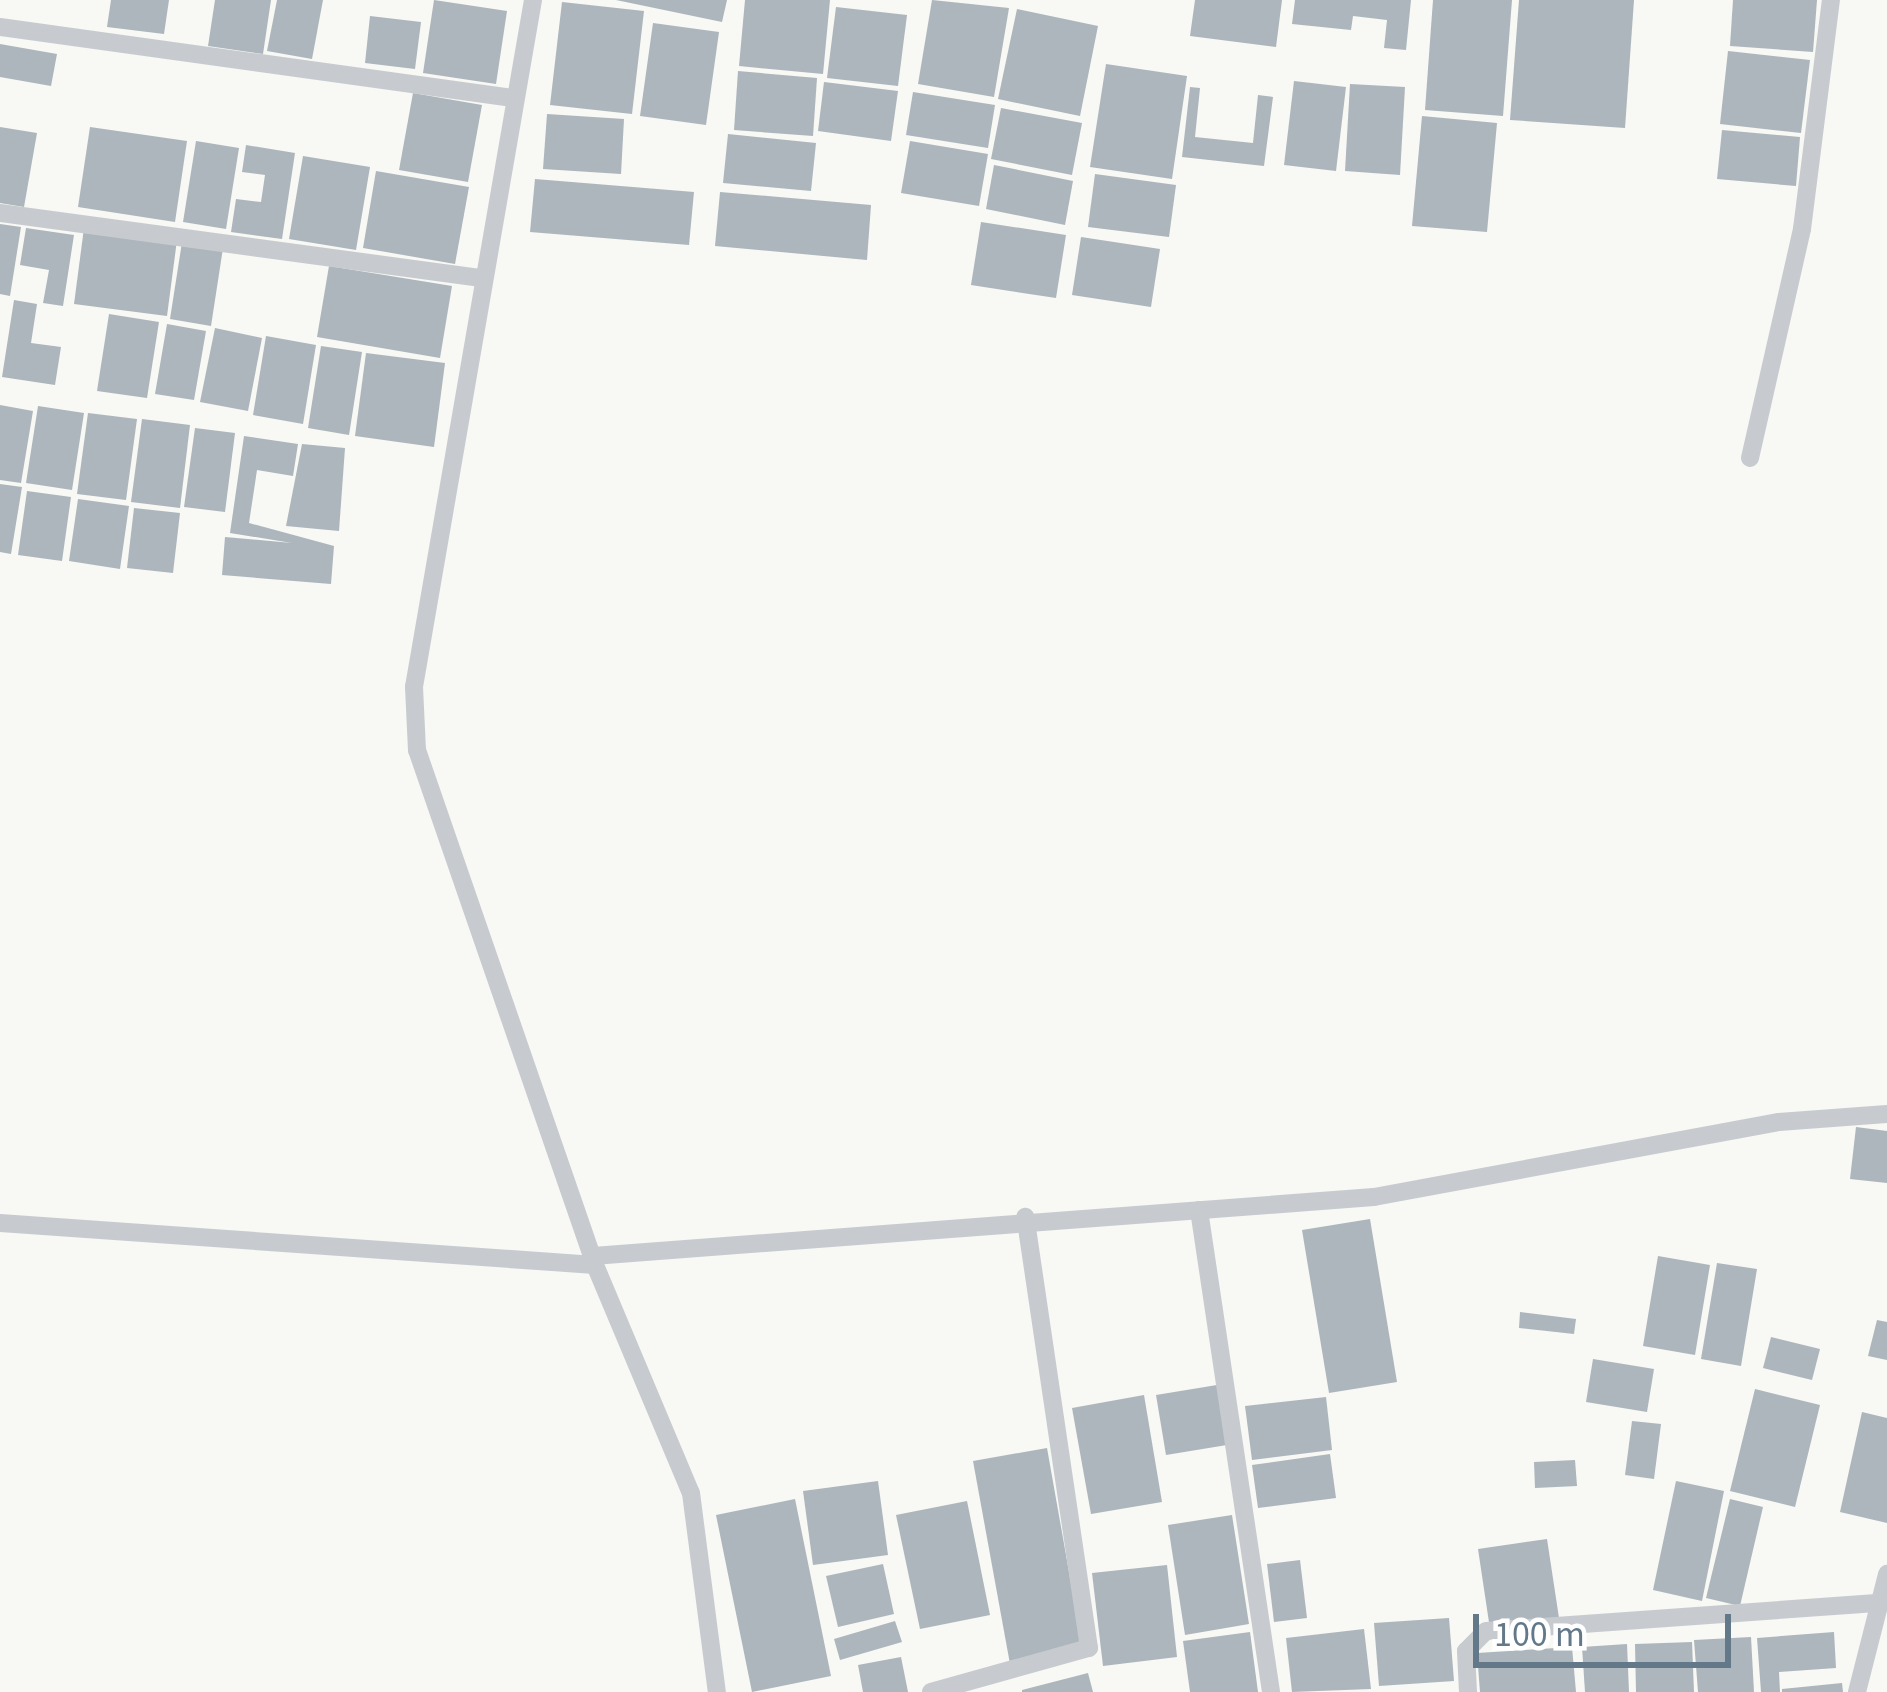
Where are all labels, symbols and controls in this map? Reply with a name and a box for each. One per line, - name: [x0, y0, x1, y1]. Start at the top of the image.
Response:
- scale bar: [1479, 1590, 1737, 1664]
- text: 100 m: [1494, 1609, 1585, 1660]

